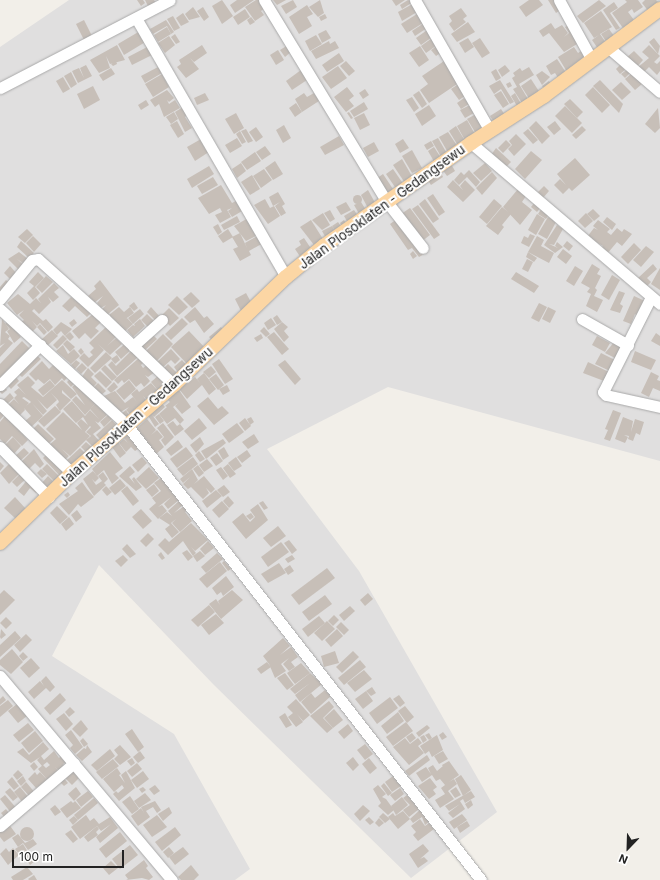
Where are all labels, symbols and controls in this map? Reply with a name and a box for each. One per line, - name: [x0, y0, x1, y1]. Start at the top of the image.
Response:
- street label: Jalan Plosoklaten - Gedangsewu: [296, 142, 468, 272]
- street label: Jalan Plosoklaten - Gedangsewu: [56, 344, 216, 490]
- north arrow: [608, 828, 648, 868]
- scale bar: [14, 842, 126, 868]
- text: 100 m: [19, 849, 53, 864]
- text: N: [617, 851, 630, 867]

